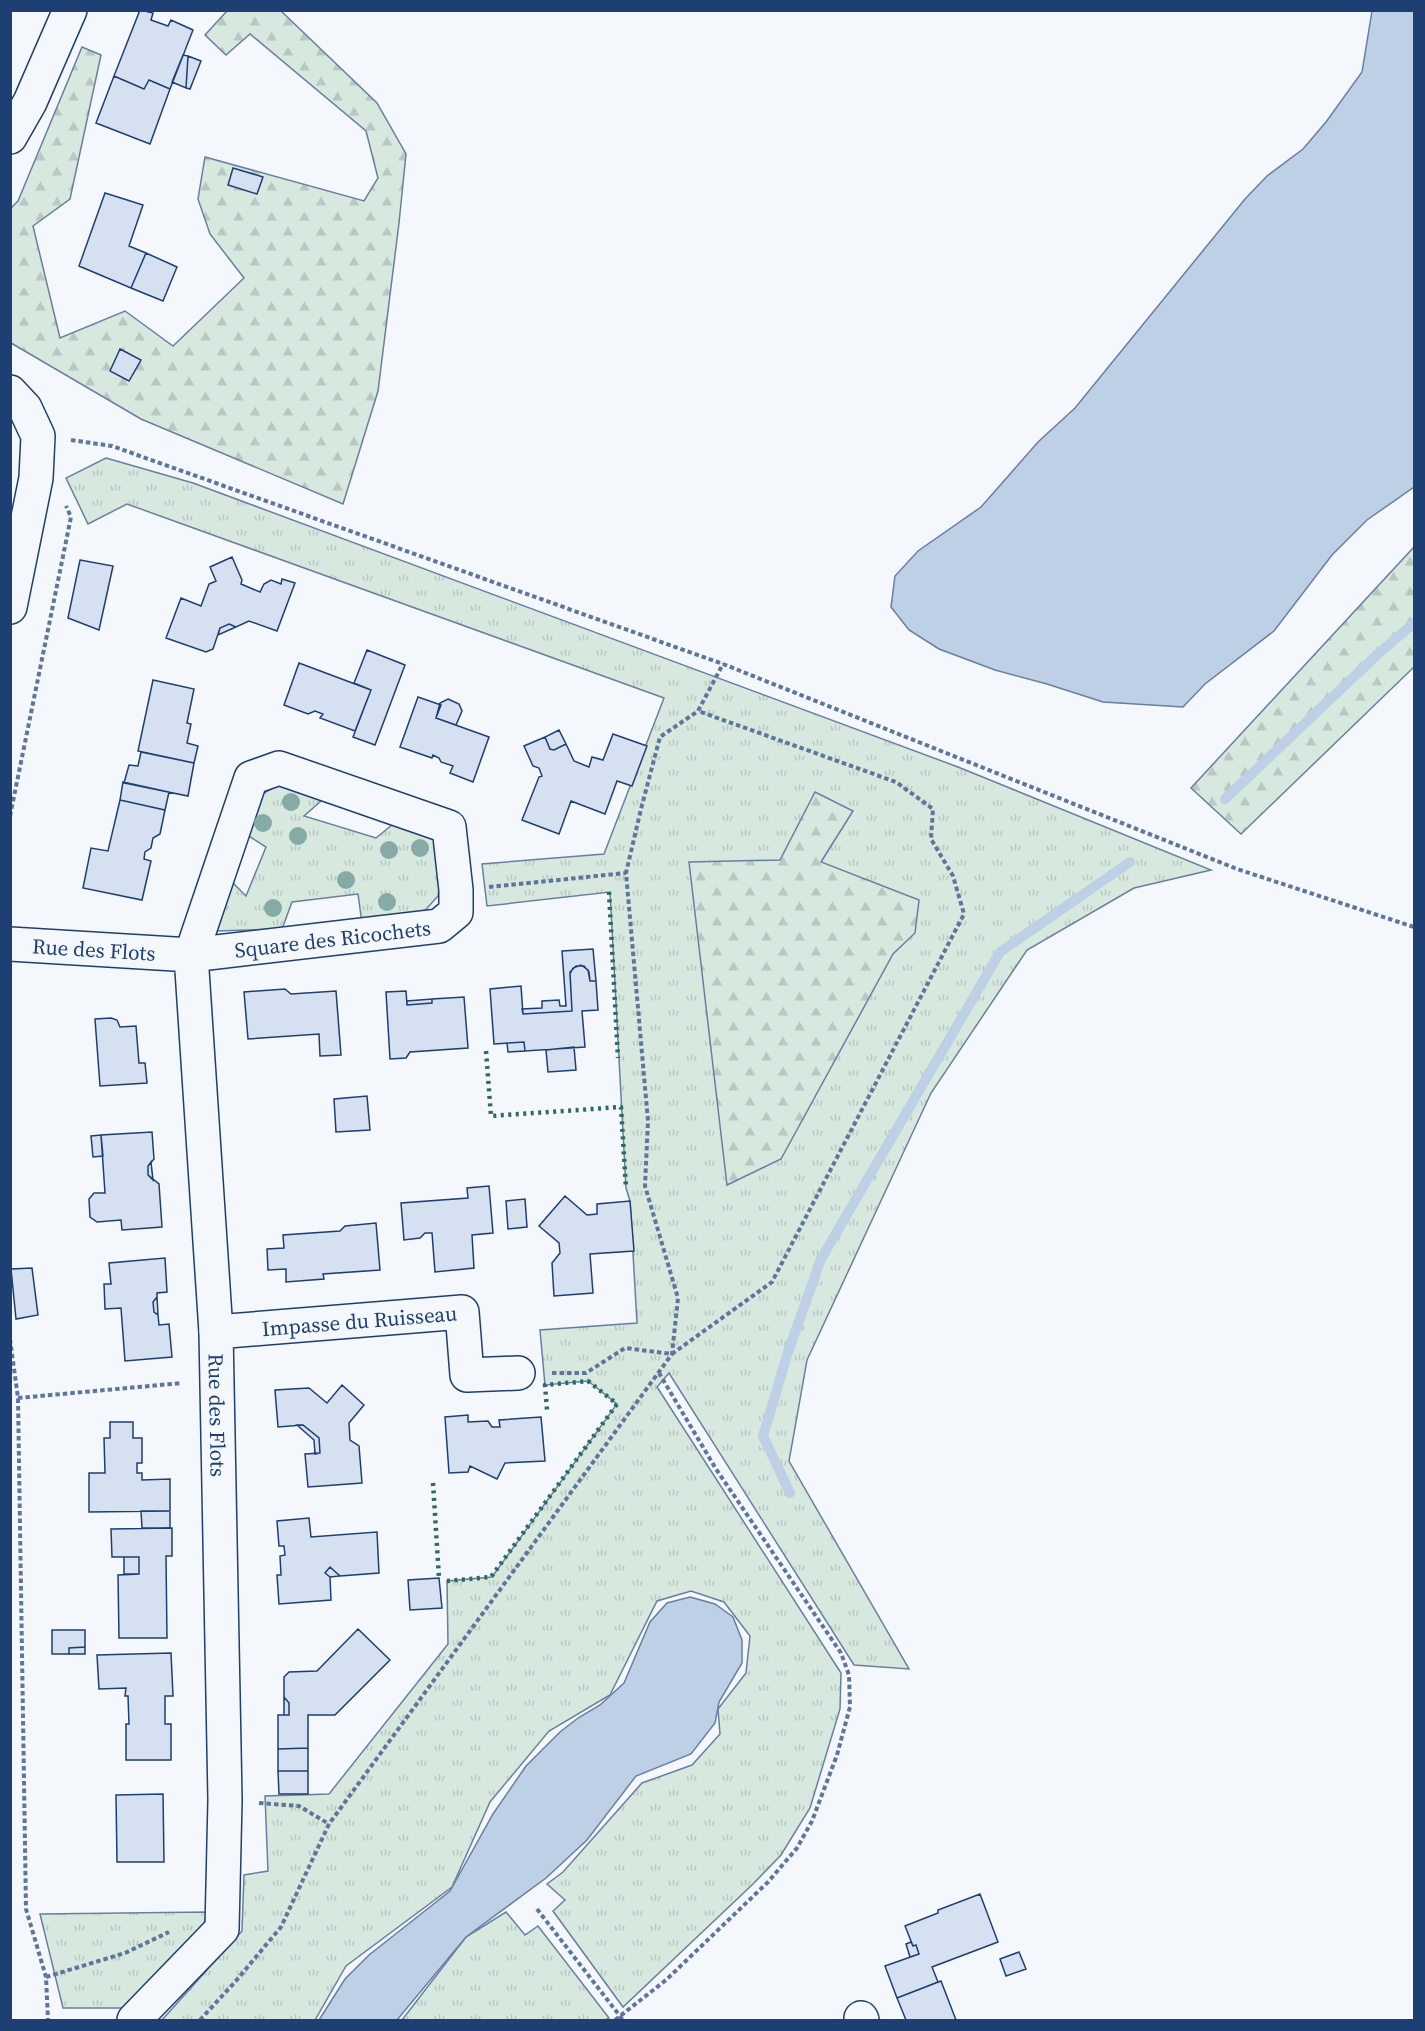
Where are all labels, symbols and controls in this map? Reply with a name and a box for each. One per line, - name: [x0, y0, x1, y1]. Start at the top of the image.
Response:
- street label: Square des Ricochets: [233, 913, 432, 964]
- street label: Rue des Flots: [31, 931, 156, 967]
- street label: Impasse du Ruisseau: [261, 1298, 458, 1343]
- street label: Rue des Flots: [202, 1353, 233, 1477]

